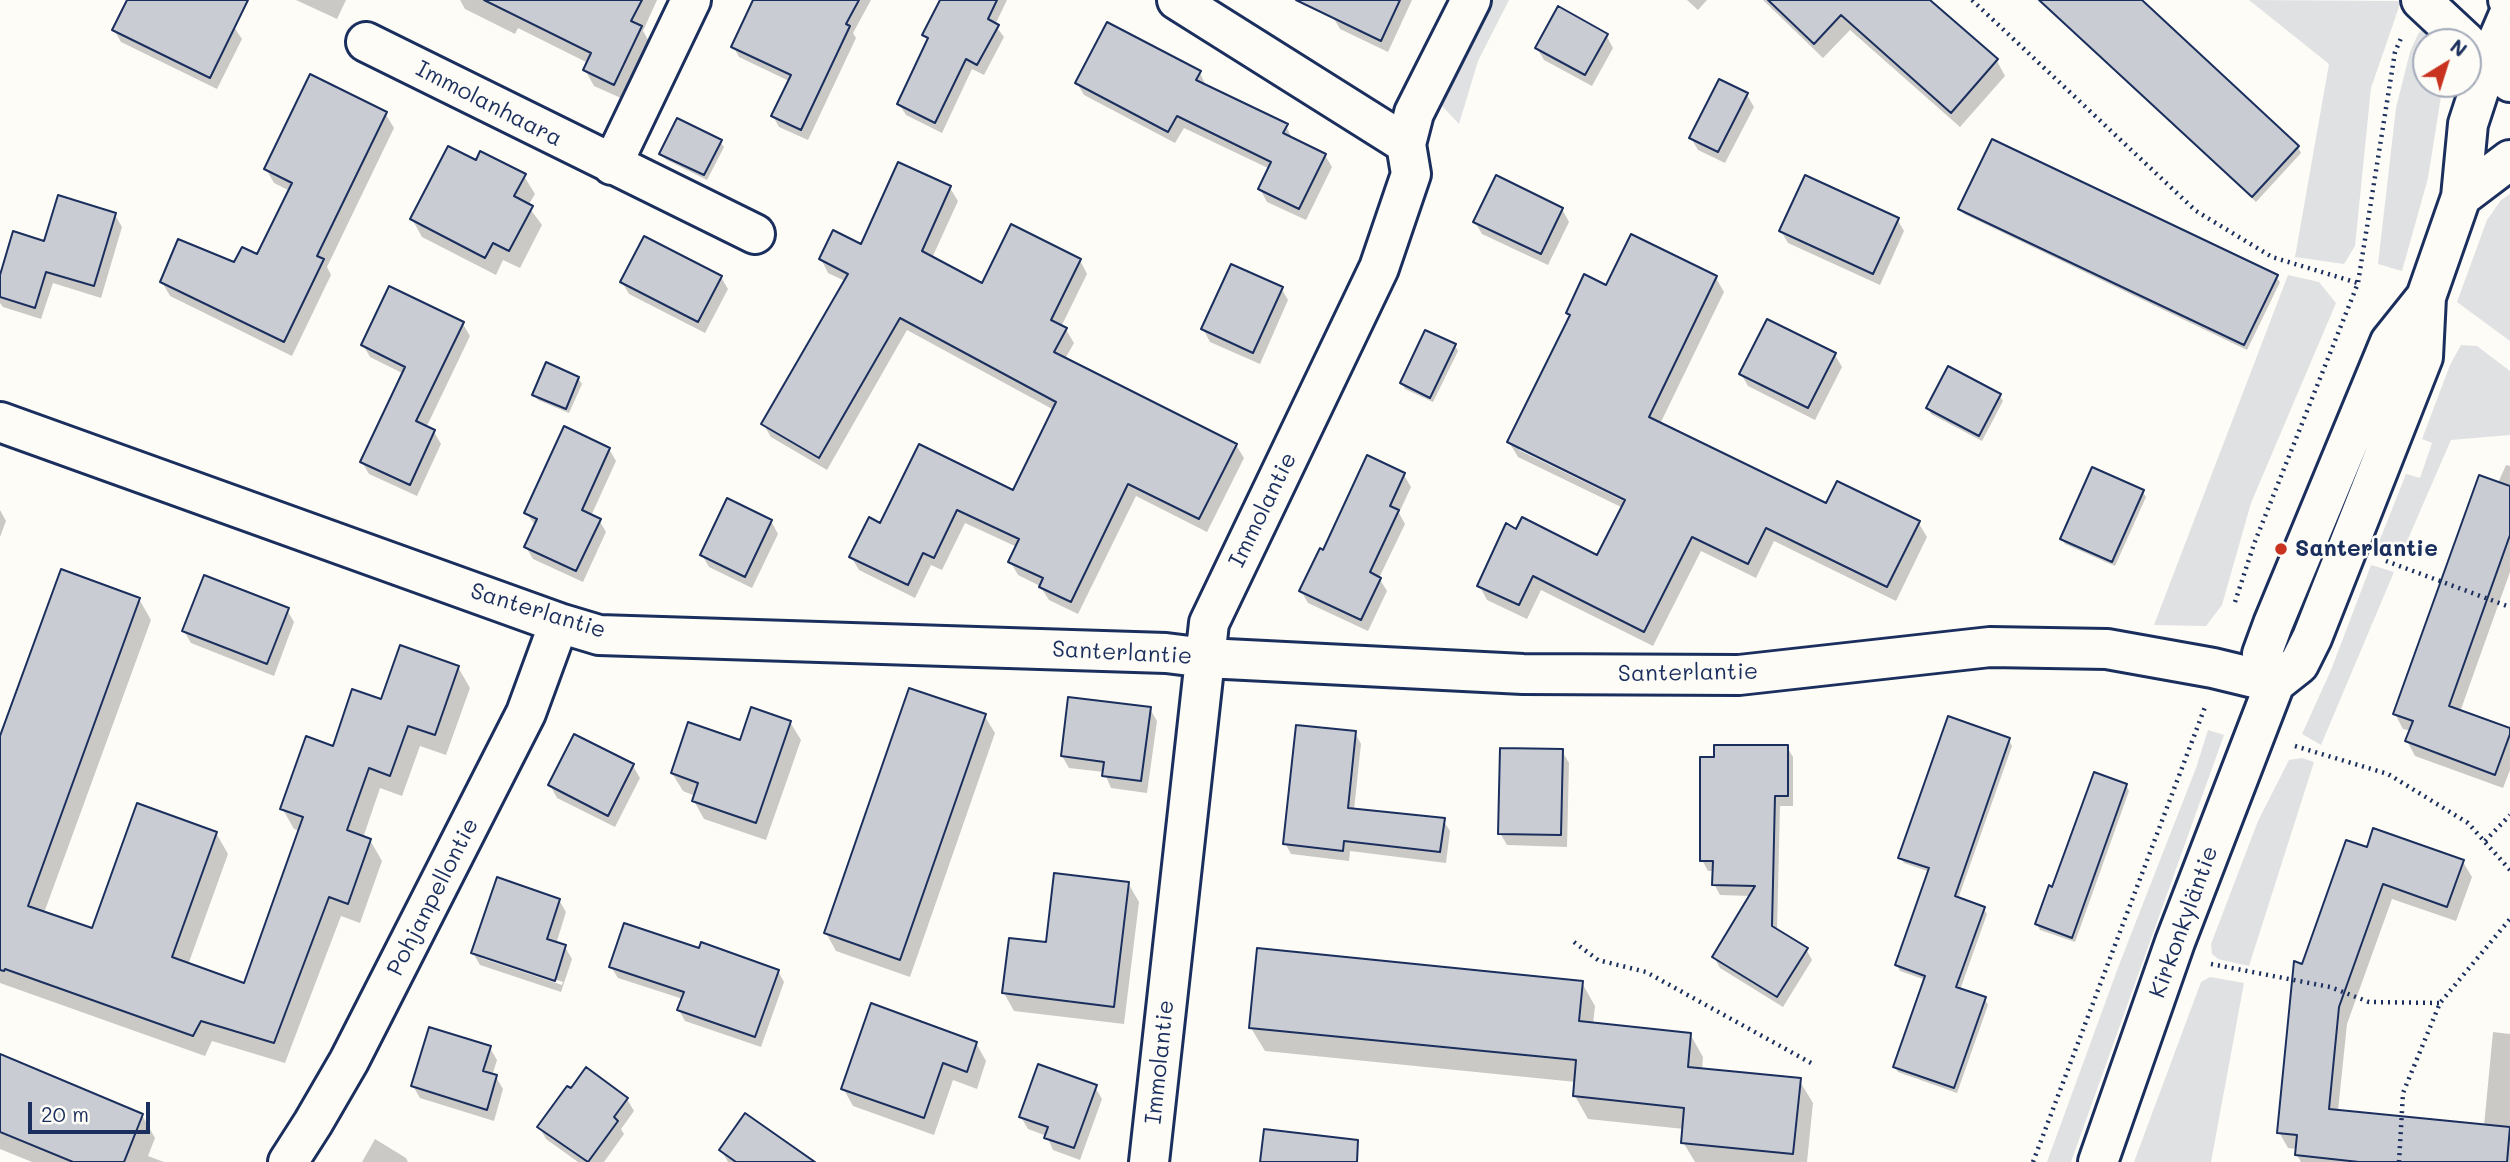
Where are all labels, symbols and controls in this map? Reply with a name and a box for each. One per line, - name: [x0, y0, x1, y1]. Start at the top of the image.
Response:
- north arrow: [2412, 28, 2482, 98]
- text: N: [2446, 33, 2472, 62]
- street label: Immolanhaara: [411, 55, 567, 153]
- street label: Immolantie: [1223, 448, 1303, 572]
- place label: Santerlantie: [2295, 535, 2438, 563]
- marker: Santerlantie: [2273, 541, 2289, 557]
- street label: Santerlantie: [467, 577, 609, 645]
- street label: Santerlantie: [1051, 636, 1193, 670]
- street label: Santerlantie: [1618, 658, 1758, 688]
- street label: Pohjanpellontie: [381, 814, 485, 980]
- street label: Kirkonkyläntie: [2144, 842, 2224, 1002]
- street label: Immolantie: [1140, 999, 1180, 1125]
- scale bar: [32, 1088, 154, 1132]
- text: 20 m: [41, 1100, 89, 1127]

